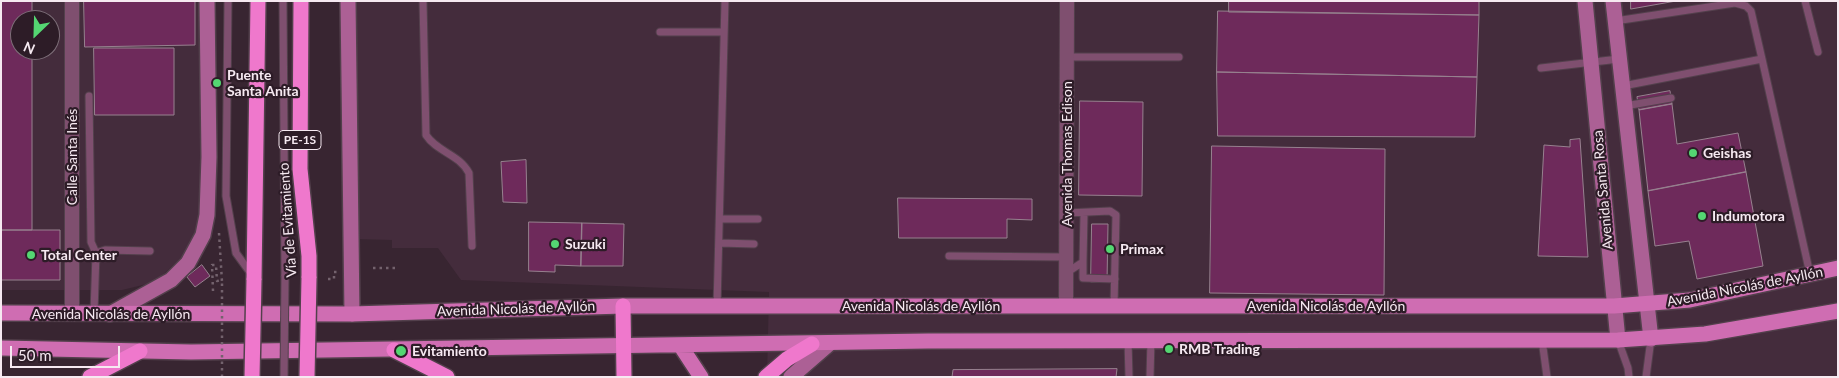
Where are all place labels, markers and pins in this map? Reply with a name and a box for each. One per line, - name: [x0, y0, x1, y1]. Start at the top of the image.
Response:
- place label: Puente Santa Anita: [227, 67, 299, 100]
- marker: Puente Santa Anita: [211, 77, 223, 89]
- place label: Geishas: [1703, 145, 1751, 161]
- marker: Geishas: [1687, 147, 1699, 159]
- place label: Indumotora: [1712, 208, 1785, 224]
- marker: Indumotora: [1696, 210, 1708, 222]
- place label: Suzuki: [565, 236, 606, 252]
- marker: Suzuki: [549, 238, 561, 250]
- place label: Primax: [1120, 241, 1163, 257]
- marker: Primax: [1104, 243, 1116, 255]
- place label: Total Center: [41, 247, 117, 263]
- marker: Total Center: [25, 249, 37, 261]
- place label: RMB Trading: [1179, 341, 1260, 357]
- place label: Evitamiento: [412, 343, 487, 359]
- marker: RMB Trading: [1163, 343, 1175, 355]
- marker: Evitamiento: [394, 344, 408, 358]

